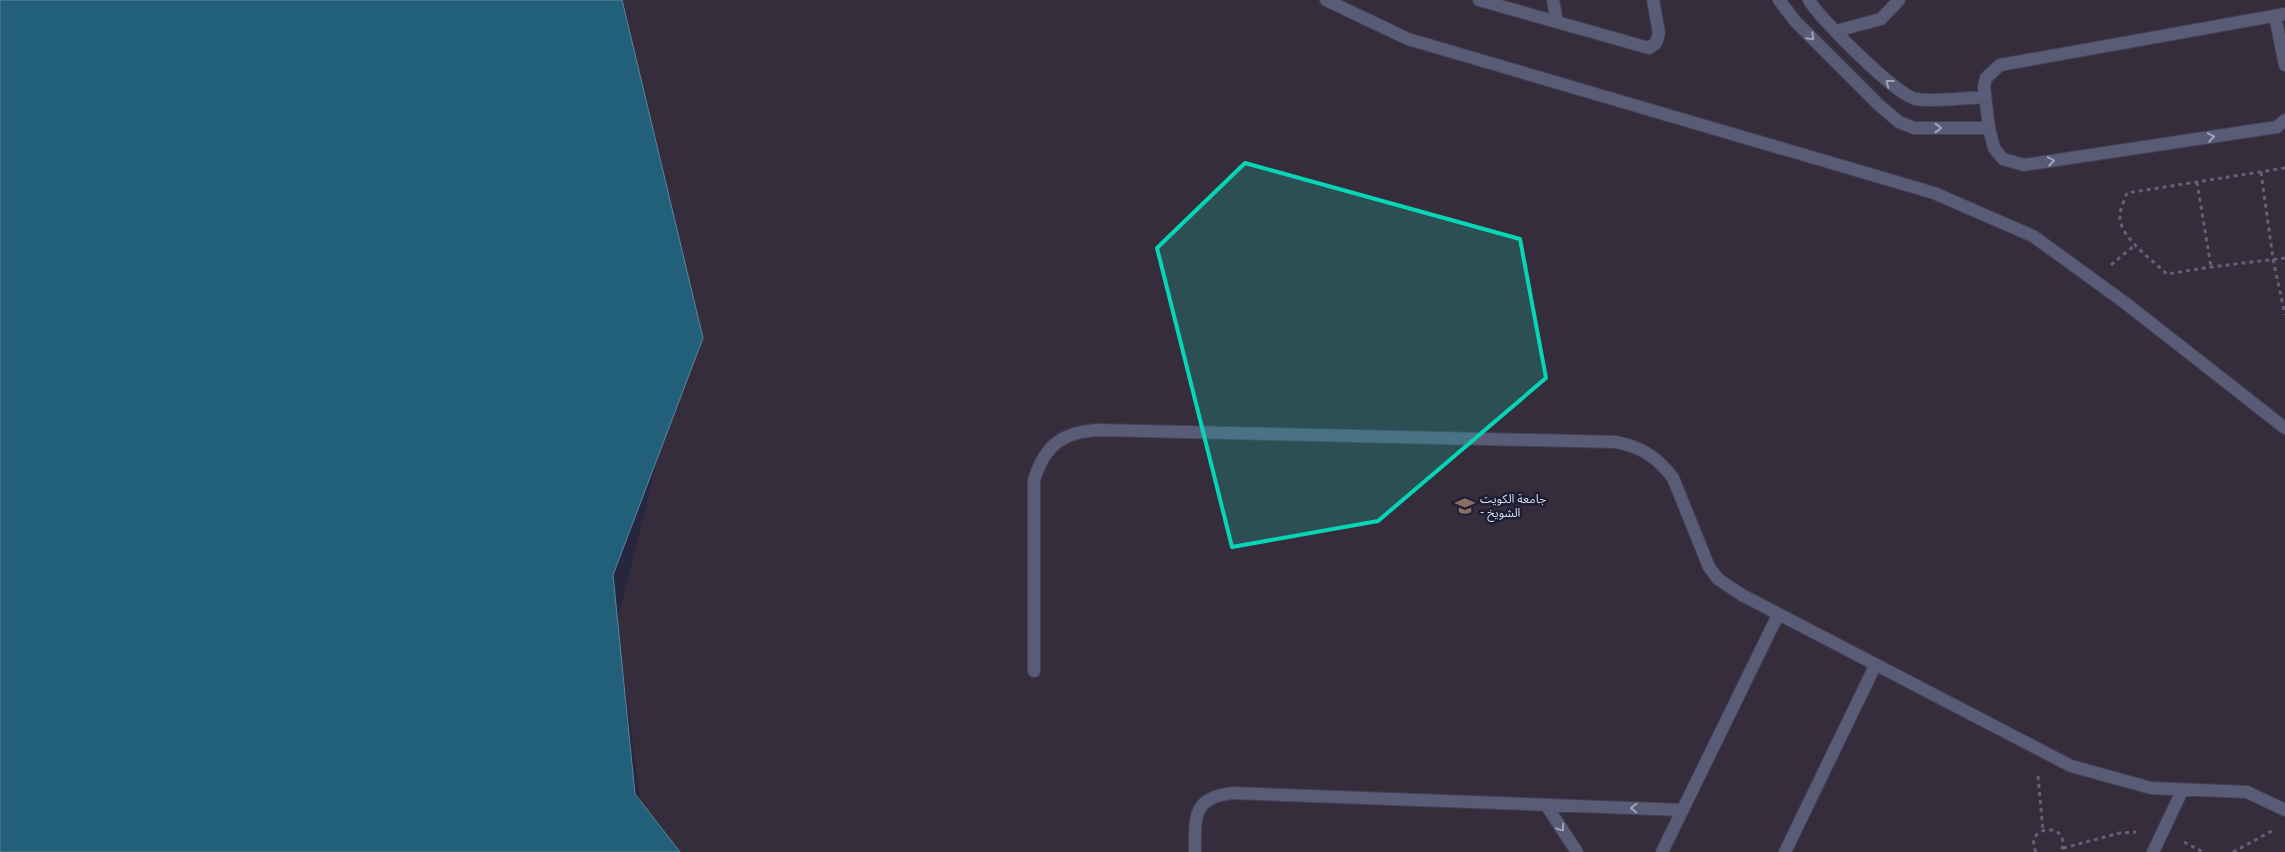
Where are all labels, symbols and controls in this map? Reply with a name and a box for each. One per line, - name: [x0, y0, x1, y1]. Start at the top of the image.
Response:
- one-way arrow: [1805, 31, 1814, 40]
- one-way arrow: [1885, 80, 1895, 89]
- one-way arrow: [1934, 123, 1942, 133]
- one-way arrow: [2208, 132, 2216, 143]
- one-way arrow: [2046, 157, 2055, 167]
- place label: جامعة الكويت - الشويخ: [1480, 492, 1546, 522]
- school or university icon: جامعة الكويت - الشويخ: [1454, 495, 1476, 517]
- one-way arrow: [1630, 803, 1638, 813]
- one-way arrow: [1555, 823, 1565, 832]

